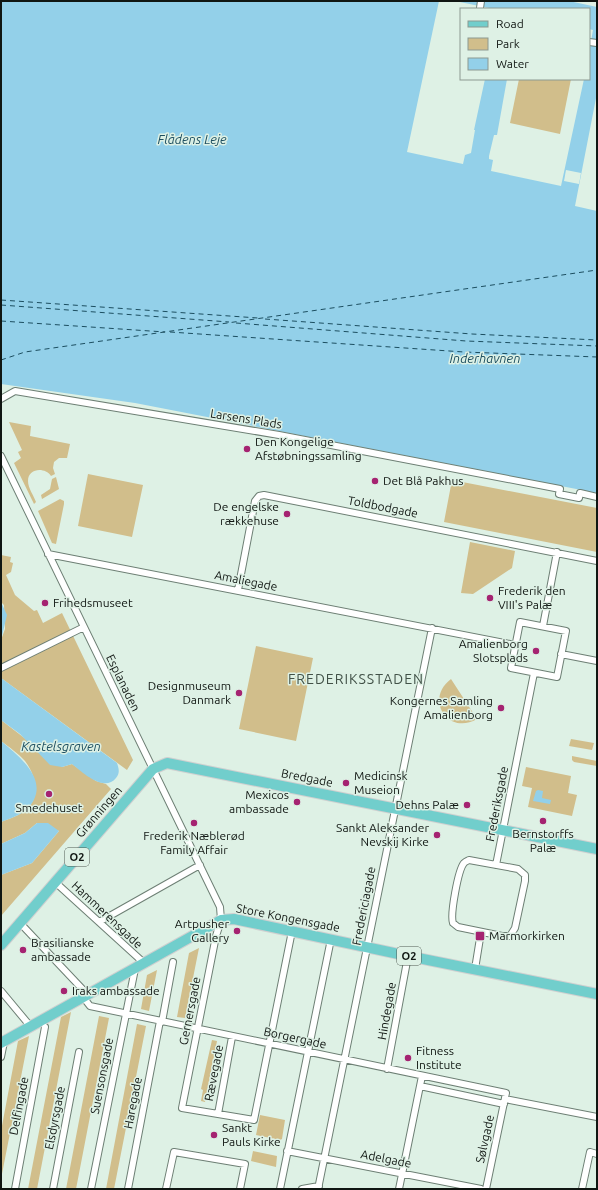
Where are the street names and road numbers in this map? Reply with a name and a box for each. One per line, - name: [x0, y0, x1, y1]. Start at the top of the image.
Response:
- street label: Larsens Plads: [209, 406, 283, 431]
- street label: Toldbodgade: [347, 493, 419, 520]
- street label: Amaliegade: [214, 568, 279, 593]
- street label: Esplanaden: [104, 652, 143, 713]
- street label: Frederiksgade: [483, 765, 510, 843]
- street label: Bredgade: [280, 766, 334, 789]
- street label: Grønningen: [73, 783, 124, 840]
- road number: O2: [65, 848, 89, 866]
- street label: Fredericiagade: [350, 866, 377, 946]
- street label: Hammerensgade: [69, 879, 145, 951]
- street label: Store Kongensgade: [235, 901, 341, 934]
- road number: O2: [397, 947, 421, 965]
- street label: Gernersgade: [177, 976, 202, 1046]
- street label: Hindegade: [375, 981, 398, 1041]
- street label: Borgergade: [262, 1025, 328, 1051]
- street label: Suensonsgade: [88, 1037, 115, 1115]
- street label: Rævegade: [202, 1044, 225, 1102]
- street label: Delfingade: [6, 1076, 31, 1136]
- street label: Haregade: [121, 1076, 144, 1130]
- street label: Elsdyrsgade: [42, 1085, 67, 1151]
- street label: Sølvgade: [473, 1114, 496, 1164]
- street label: Adelgade: [360, 1147, 413, 1170]

